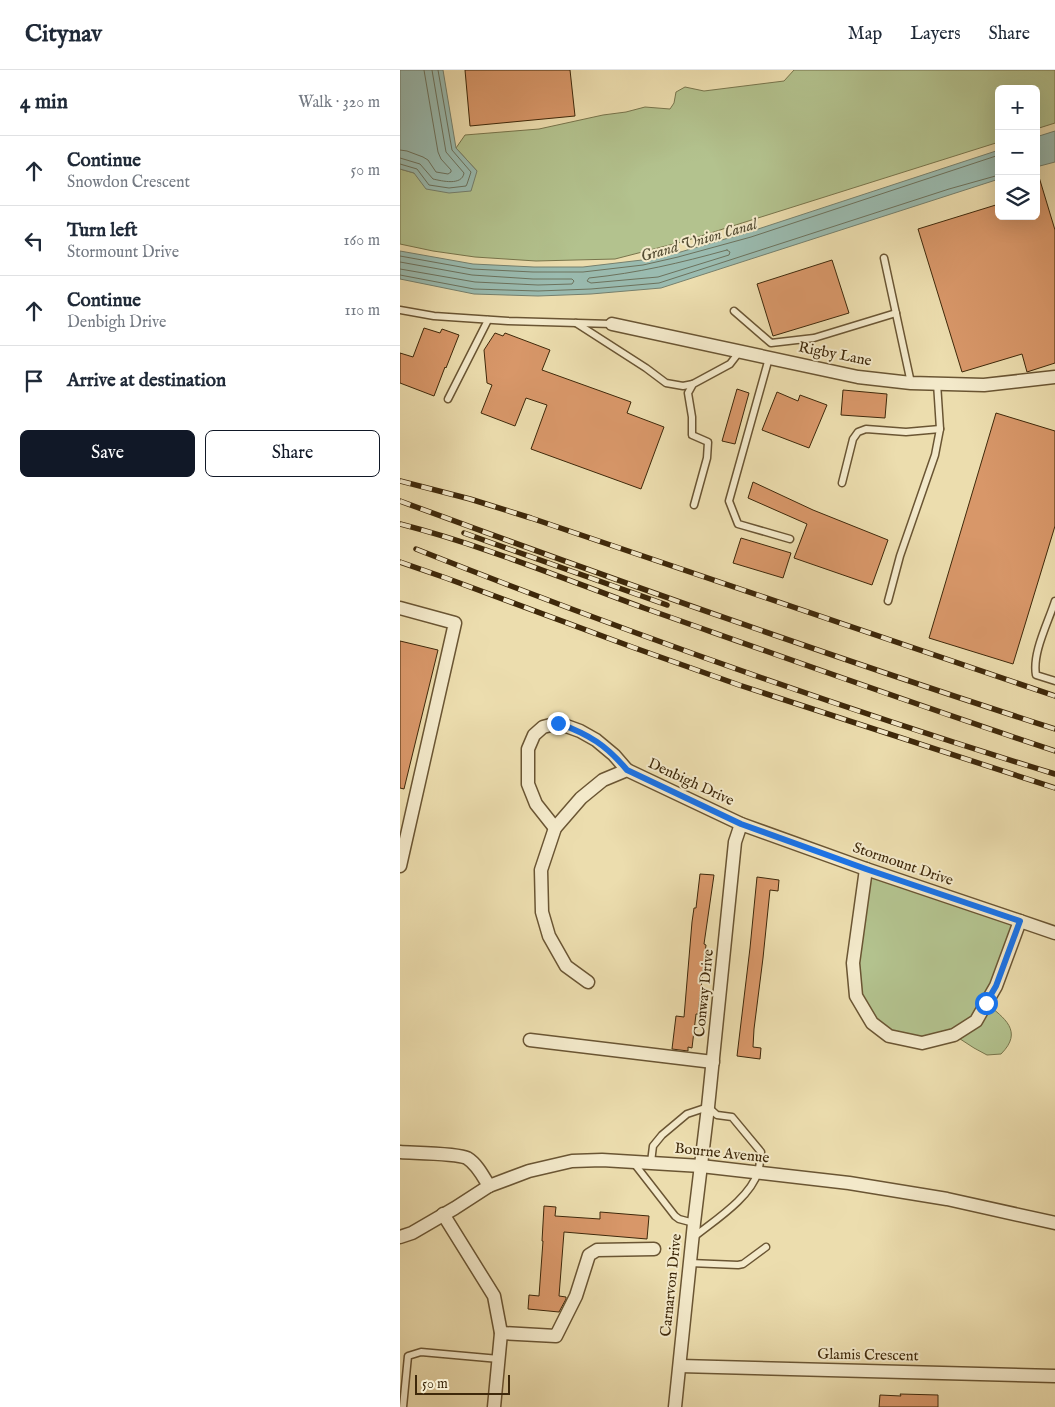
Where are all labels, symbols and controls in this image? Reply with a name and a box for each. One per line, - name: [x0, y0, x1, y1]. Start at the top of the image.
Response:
- text: Citynav: [25, 19, 102, 50]
- text: Map: [848, 23, 882, 46]
- text: Layers: [910, 23, 961, 46]
- text: Share: [989, 23, 1030, 46]
- map controls: [995, 85, 1040, 220]
- button: +: [995, 85, 1040, 130]
- text: 4 min: [20, 89, 68, 116]
- text: Walk · 320 m: [298, 93, 380, 113]
- button: −: [995, 130, 1040, 175]
- text: Continue: [67, 149, 141, 173]
- icon: ahead: [20, 157, 48, 185]
- text: 50 m: [351, 161, 380, 181]
- text: Snowdon Crescent: [67, 173, 190, 193]
- button: layers: [995, 175, 1040, 220]
- water label: Grand Union Canal: [638, 214, 761, 267]
- text: Turn left: [67, 219, 138, 243]
- icon: left: [20, 227, 48, 255]
- text: 160 m: [344, 231, 380, 251]
- text: Stormount Drive: [67, 243, 179, 263]
- text: Continue: [67, 289, 141, 313]
- icon: ahead: [20, 297, 48, 325]
- text: 110 m: [344, 301, 380, 321]
- text: Denbigh Drive: [67, 313, 166, 333]
- street label: Rigby Lane: [797, 338, 873, 370]
- icon: arrive: [20, 367, 48, 395]
- text: Arrive at destination: [67, 369, 226, 393]
- button: Save: [20, 430, 195, 477]
- button: Share: [205, 430, 380, 477]
- route end: [547, 712, 570, 735]
- street label: Denbigh Drive: [645, 754, 737, 810]
- street label: Stormount Drive: [850, 838, 956, 890]
- street label: Conway Drive: [690, 948, 718, 1038]
- route start: [975, 992, 998, 1015]
- street label: Bourne Avenue: [674, 1139, 770, 1167]
- street label: Carnarvon Drive: [656, 1232, 686, 1337]
- street label: Glamis Crescent: [817, 1345, 919, 1365]
- scale bar: [415, 1372, 510, 1395]
- text: 50 m: [422, 1375, 448, 1393]

